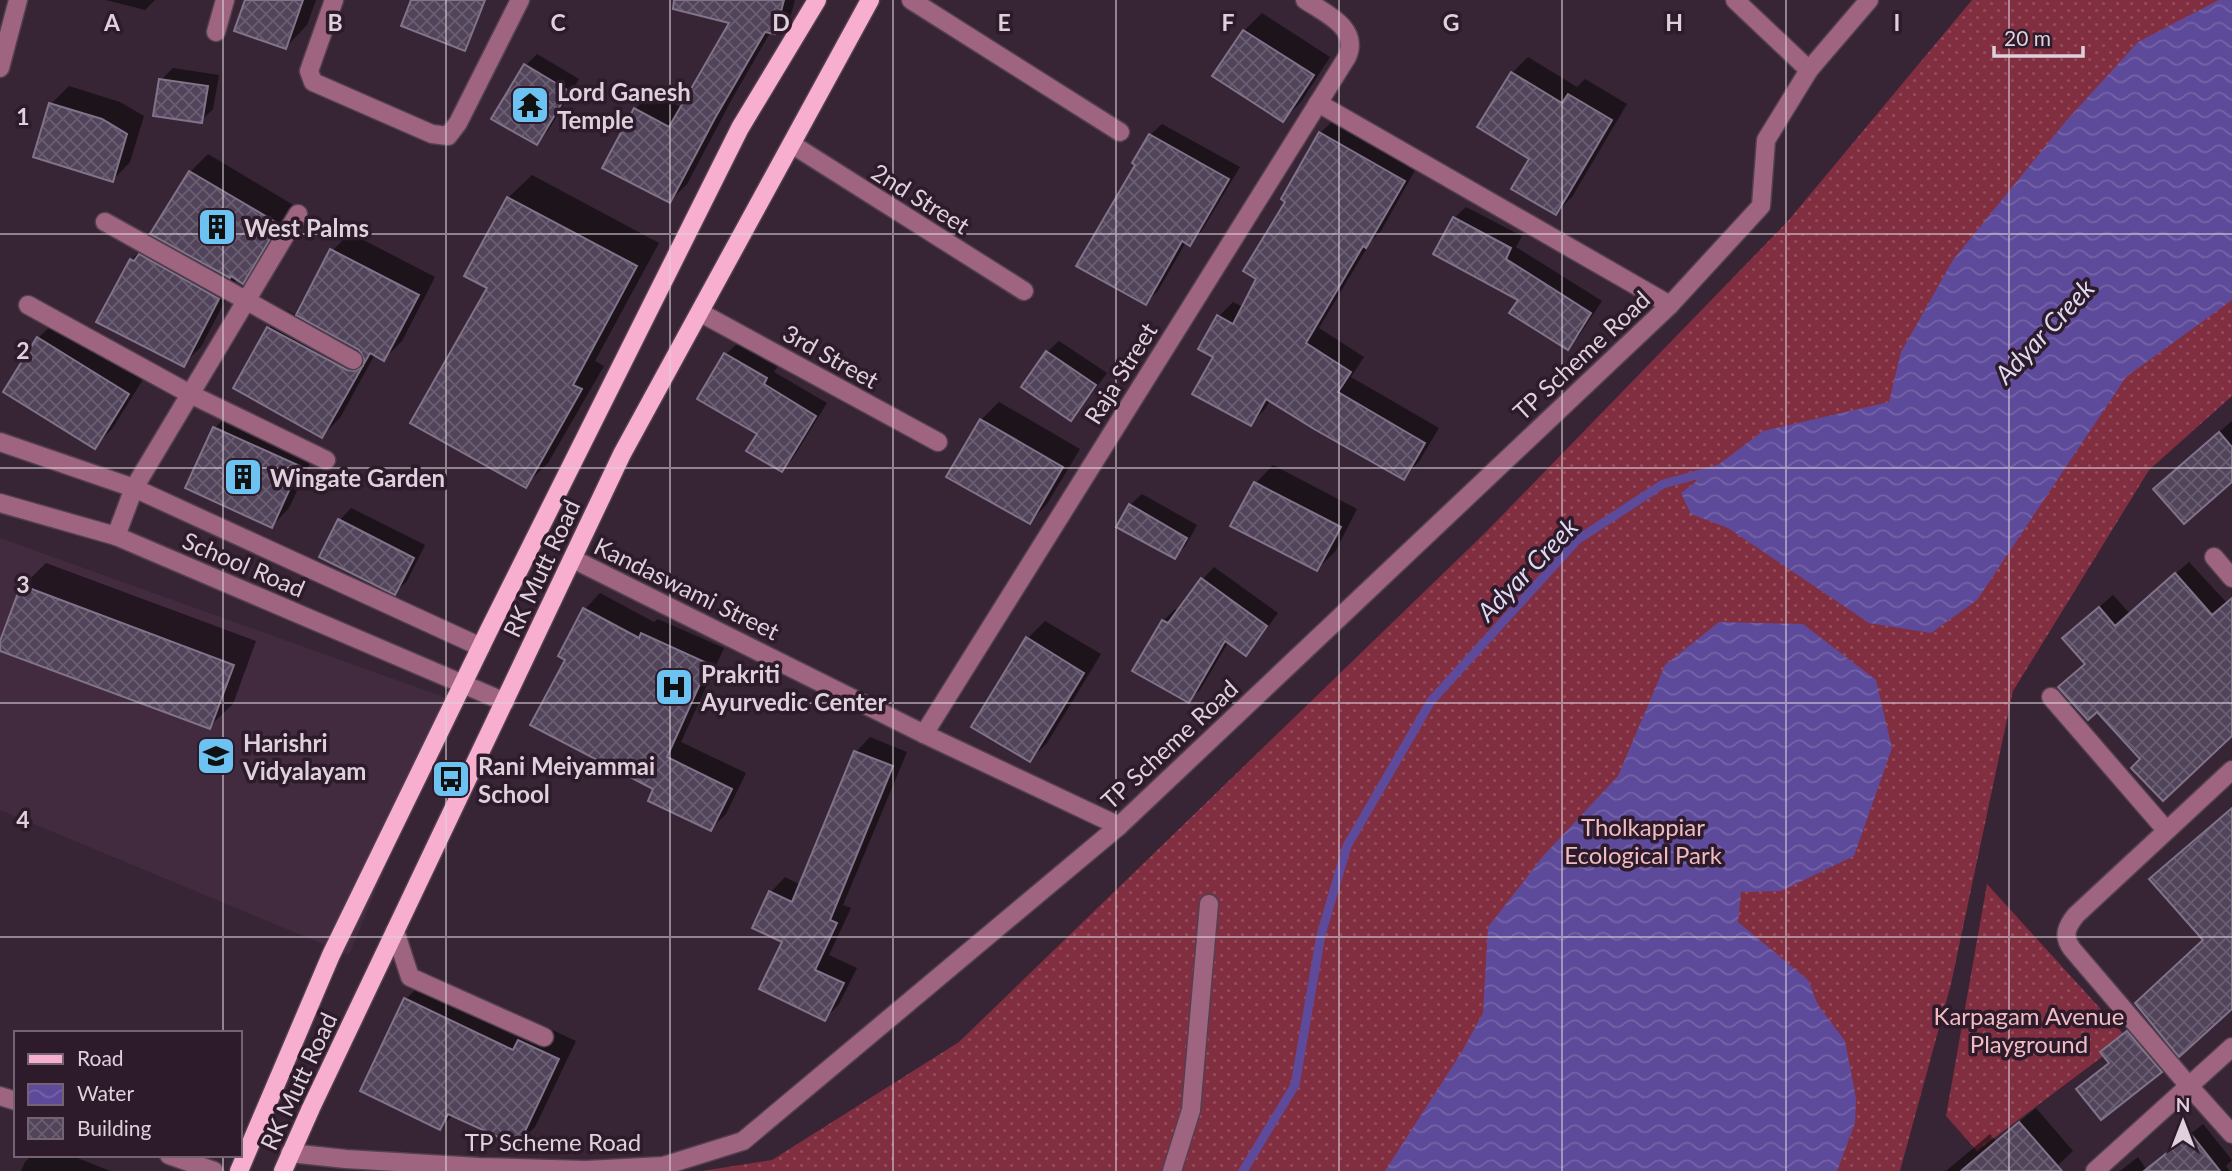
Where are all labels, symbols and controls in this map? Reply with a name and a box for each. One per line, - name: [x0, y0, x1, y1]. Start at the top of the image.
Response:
- text: A: [103, 8, 121, 36]
- text: B: [327, 8, 343, 36]
- text: C: [550, 8, 566, 36]
- text: D: [772, 8, 790, 36]
- text: E: [997, 8, 1011, 36]
- text: F: [1221, 8, 1235, 36]
- text: G: [1443, 8, 1459, 36]
- text: H: [1665, 8, 1683, 36]
- text: I: [1894, 8, 1900, 36]
- scale bar: [1994, 14, 2083, 58]
- text: 20 m: [2004, 25, 2051, 50]
- place label: Lord Ganesh Temple: [557, 77, 691, 134]
- temple icon: Lord Ganesh Temple: [509, 84, 551, 126]
- text: 1: [16, 102, 30, 130]
- street label: 2nd Street: [867, 157, 976, 240]
- building icon: West Palms: [196, 206, 238, 248]
- place label: West Palms: [244, 213, 369, 242]
- water label: Adyar Creek: [1987, 272, 2101, 391]
- street label: TP Scheme Road: [1507, 284, 1655, 426]
- street label: Raja Street: [1078, 317, 1163, 429]
- street label: 3rd Street: [778, 318, 884, 394]
- text: 2: [16, 336, 30, 364]
- building icon: Wingate Garden: [222, 456, 264, 498]
- place label: Wingate Garden: [270, 463, 445, 492]
- street label: RK Mutt Road: [497, 495, 585, 641]
- water label: Adyar Creek: [1469, 510, 1585, 628]
- street label: School Road: [178, 525, 310, 603]
- street label: Kandaswami Street: [590, 531, 785, 646]
- text: 3: [16, 570, 30, 598]
- place label: Prakriti Ayurvedic Center: [700, 659, 886, 716]
- hospital icon: Prakriti Ayurvedic Center: [653, 666, 695, 708]
- street label: TP Scheme Road: [1095, 673, 1243, 815]
- place label: Harishri Vidyalayam: [242, 728, 366, 785]
- school or university icon: Harishri Vidyalayam: [195, 735, 237, 777]
- place label: Rani Meiyammai School: [478, 751, 655, 808]
- bus stop icon: Rani Meiyammai School: [430, 758, 472, 800]
- text: 4: [16, 805, 30, 833]
- park label: Tholkappiar Ecological Park: [1564, 812, 1723, 869]
- park label: Karpagam Avenue Playground: [1934, 1001, 2124, 1058]
- street label: RK Mutt Road: [254, 1008, 342, 1154]
- legend: [14, 1031, 242, 1157]
- text: Road: [77, 1045, 124, 1070]
- text: Water: [77, 1080, 134, 1105]
- north arrow: [2148, 1087, 2218, 1157]
- text: N: [2176, 1093, 2190, 1116]
- text: Building: [77, 1115, 152, 1140]
- street label: TP Scheme Road: [465, 1127, 641, 1156]

